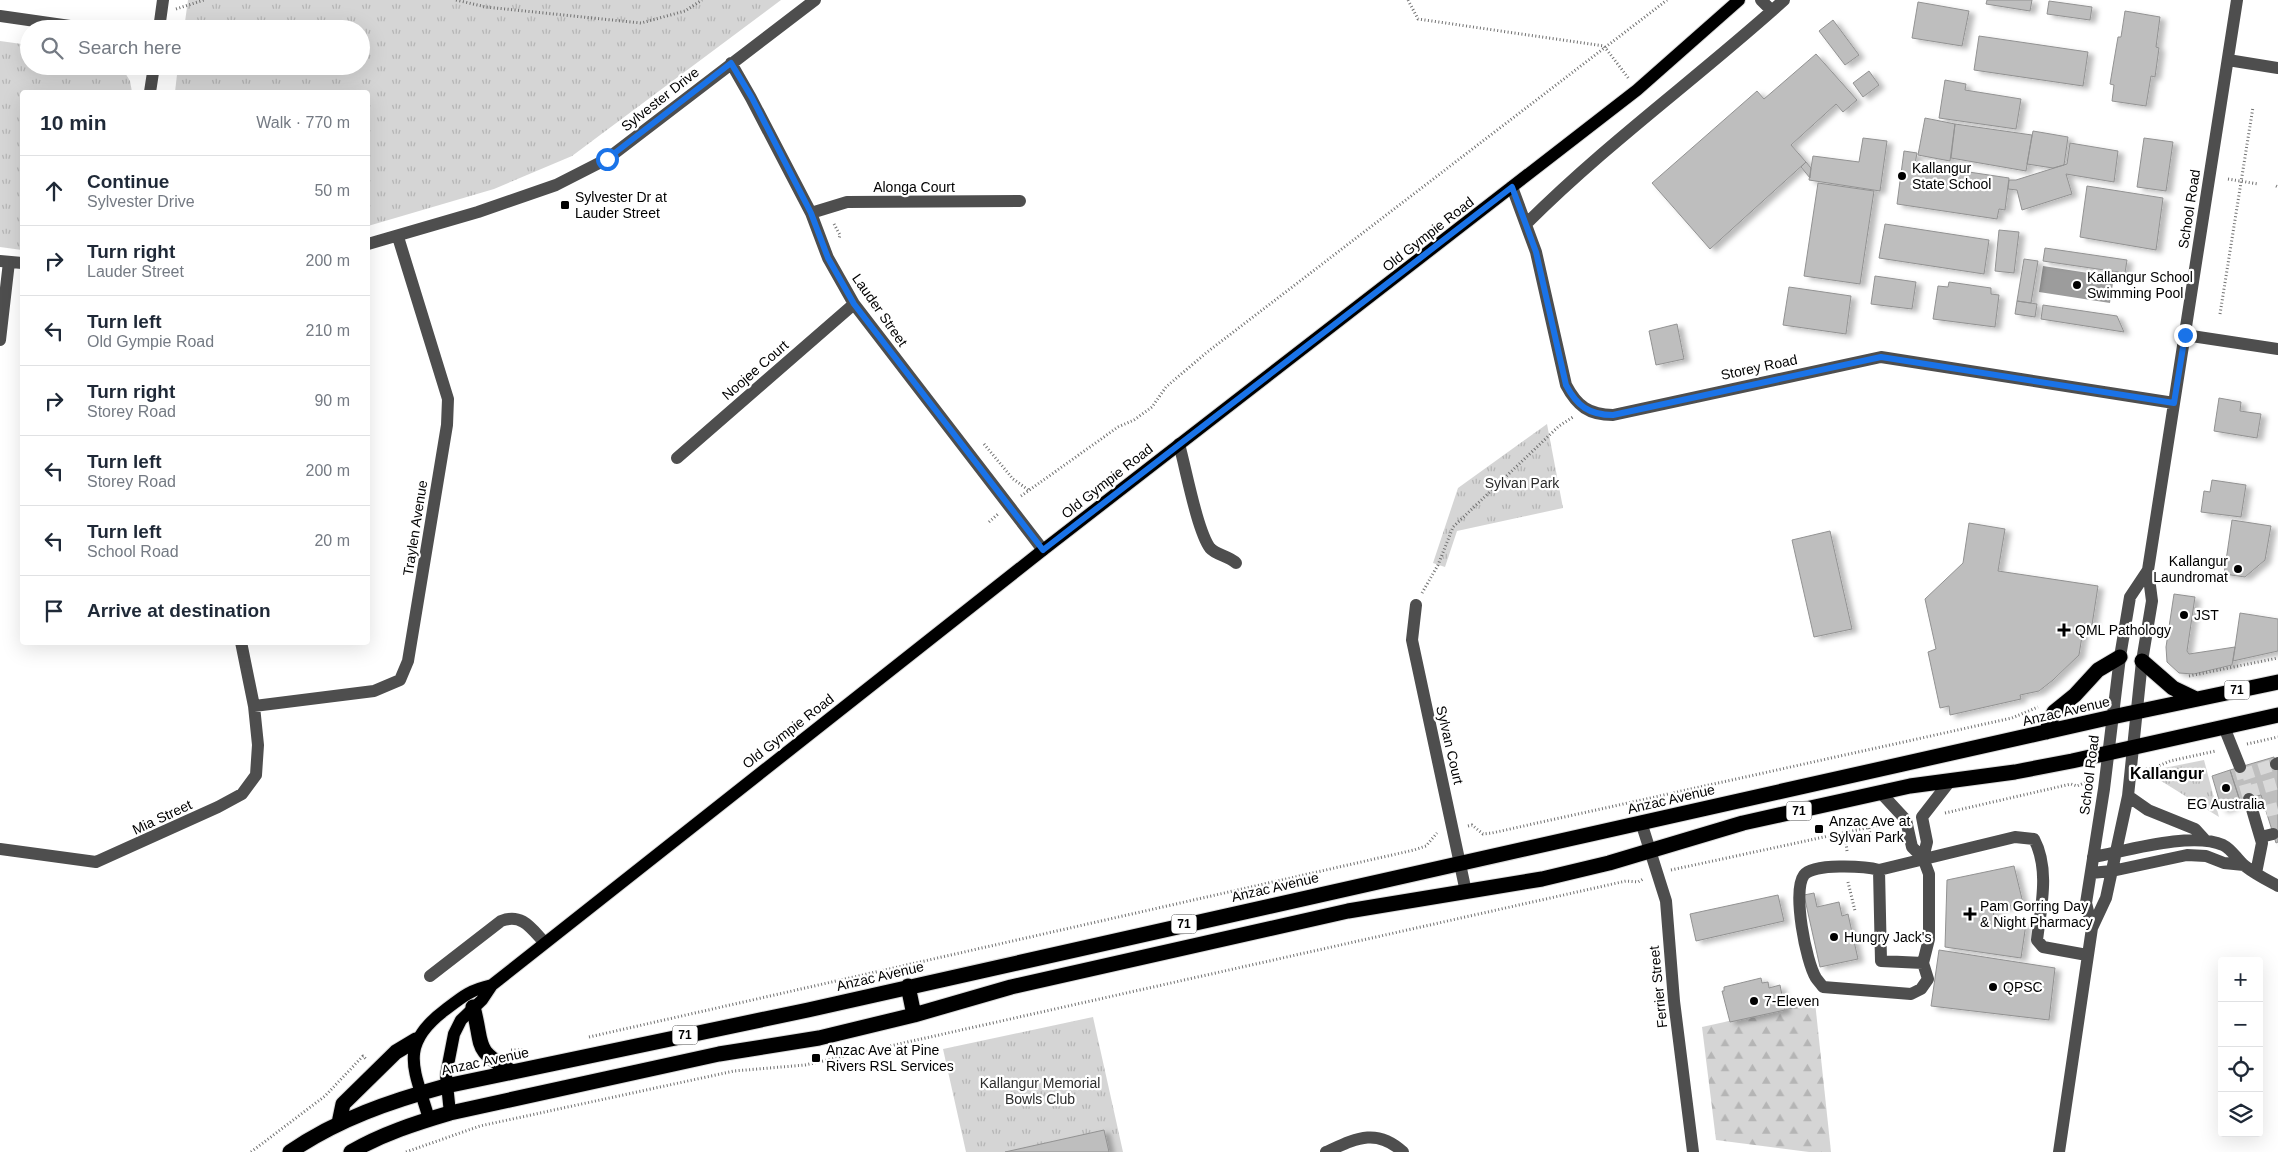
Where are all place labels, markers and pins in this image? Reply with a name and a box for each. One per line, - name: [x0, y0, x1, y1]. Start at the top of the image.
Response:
- place label: Kallangur State School: [1912, 160, 1991, 192]
- marker: Kallangur State School: [1896, 170, 1908, 182]
- place label: Sylvester Dr at Lauder Street: [575, 189, 667, 221]
- marker: Sylvester Dr at Lauder Street: [559, 199, 571, 211]
- place label: Kallangur School Swimming Pool: [2087, 269, 2193, 301]
- marker: Kallangur School Swimming Pool: [2071, 279, 2083, 291]
- place label: Kallangur Laundromat: [2153, 553, 2228, 585]
- marker: Kallangur Laundromat: [2232, 563, 2244, 575]
- place label: JST: [2194, 607, 2219, 623]
- marker: JST: [2178, 609, 2190, 621]
- place label: QML Pathology: [2075, 622, 2171, 638]
- marker: QML Pathology: [2057, 623, 2071, 637]
- marker: EG Australia: [2220, 782, 2232, 794]
- place label: EG Australia: [2187, 796, 2265, 812]
- place label: Anzac Ave at Sylvan Park: [1829, 813, 1911, 845]
- marker: Anzac Ave at Sylvan Park: [1813, 823, 1825, 835]
- place label: Pam Gorring Day & Night Pharmacy: [1980, 898, 2093, 930]
- marker: Pam Gorring Day & Night Pharmacy: [1964, 908, 1976, 920]
- place label: Hungry Jack's: [1844, 929, 1931, 945]
- marker: Hungry Jack's: [1828, 931, 1840, 943]
- place label: QPSC: [2003, 979, 2043, 995]
- marker: QPSC: [1987, 981, 1999, 993]
- place label: 7-Eleven: [1764, 993, 1819, 1009]
- marker: 7-Eleven: [1748, 995, 1760, 1007]
- place label: Anzac Ave at Pine Rivers RSL Services: [826, 1042, 954, 1074]
- marker: Anzac Ave at Pine Rivers RSL Services: [810, 1052, 822, 1064]

